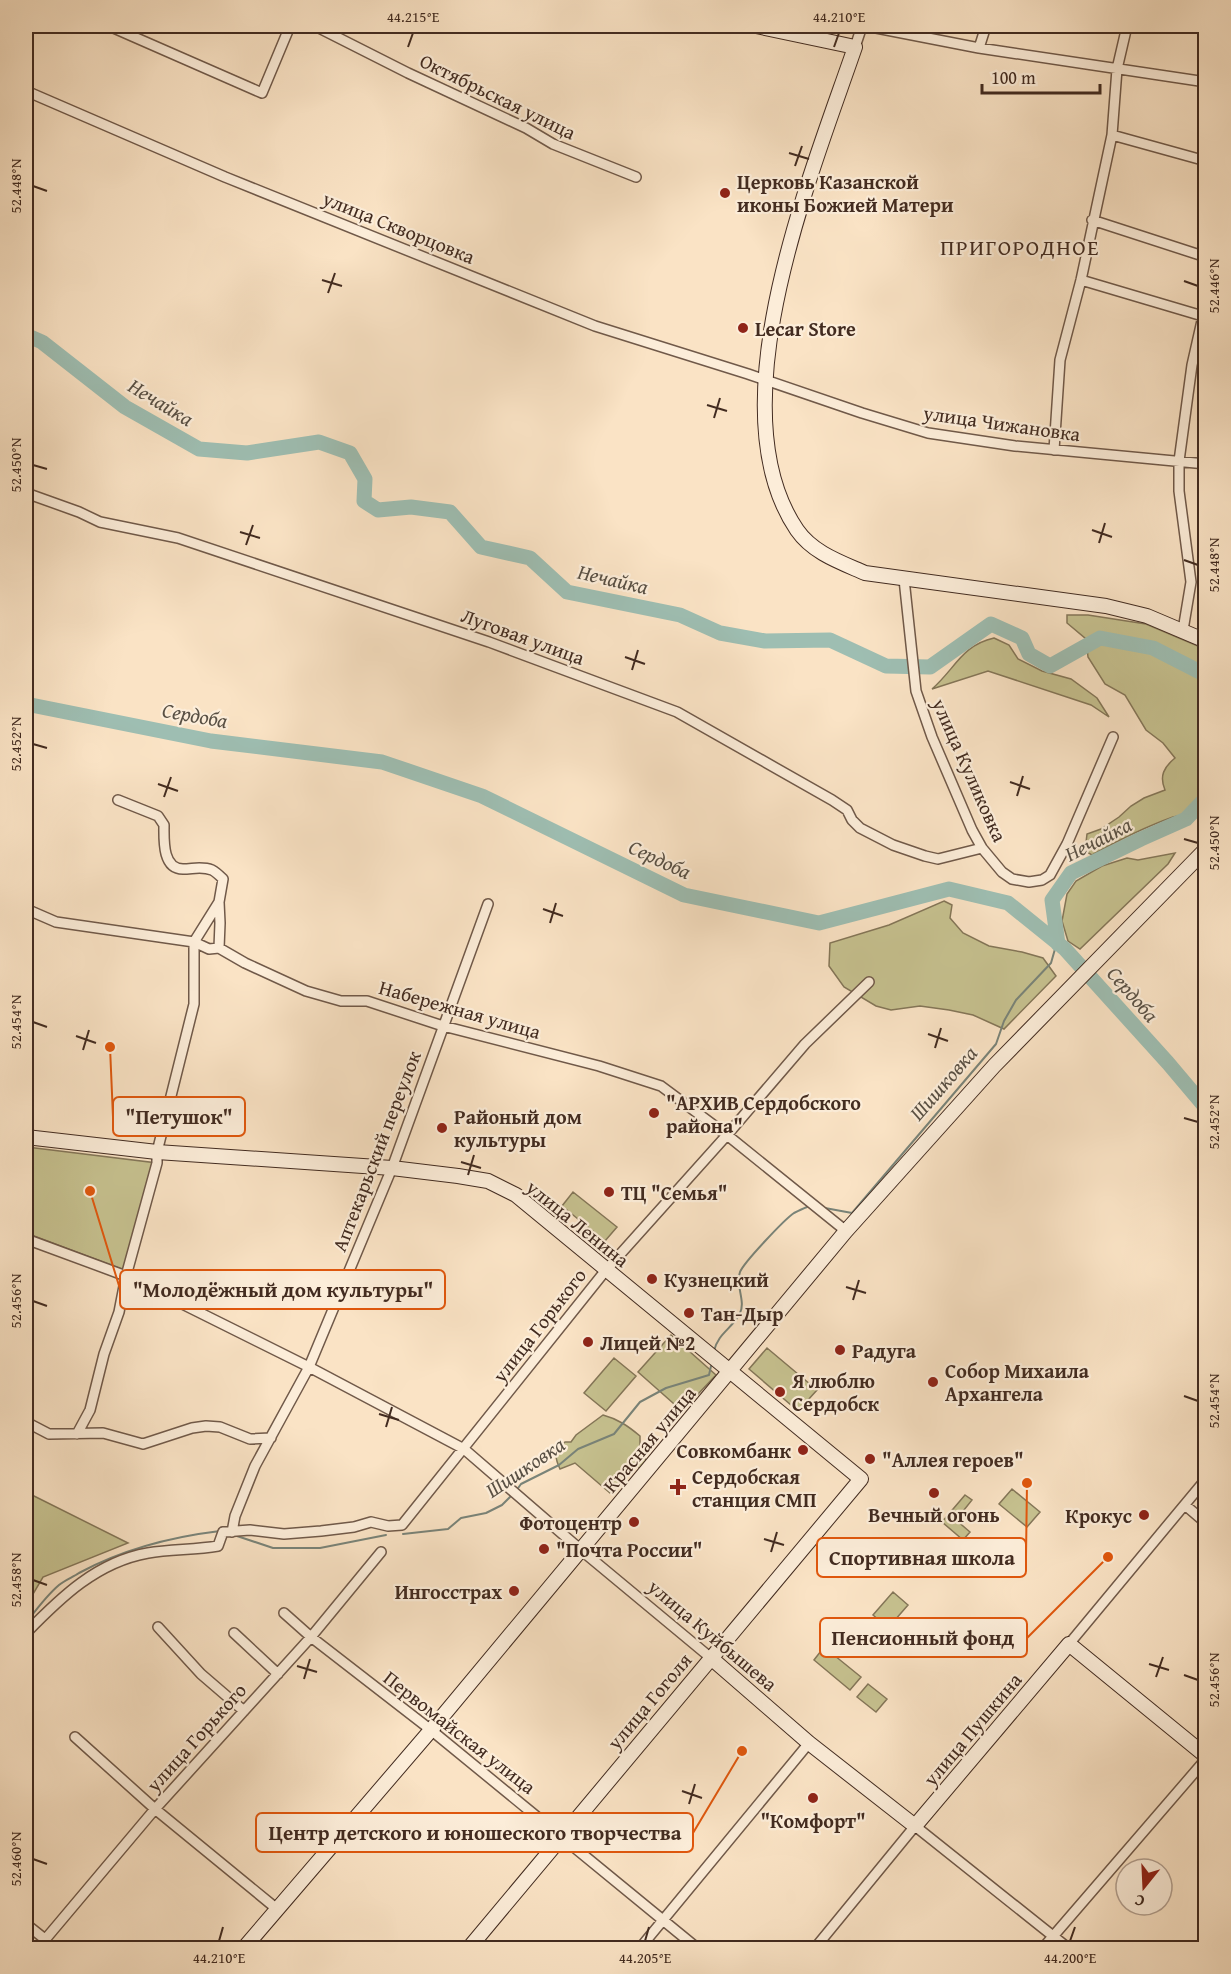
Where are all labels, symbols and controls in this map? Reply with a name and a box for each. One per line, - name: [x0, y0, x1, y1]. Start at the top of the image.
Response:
- text: 44.215°E: [387, 6, 440, 27]
- text: 44.210°E: [813, 6, 866, 27]
- street label: Октябрьская улица: [415, 46, 581, 147]
- scale bar: [982, 57, 1100, 95]
- text: 100 m: [991, 64, 1036, 91]
- text: 52.448°N: [5, 158, 26, 213]
- place label: Церковь Казанской иконы Божией Матери: [737, 167, 954, 219]
- street label: улица Скворцовка: [318, 183, 480, 271]
- marker: Церковь Казанской иконы Божией Матери: [718, 186, 732, 200]
- district label: ПРИГОРОДНОЕ: [940, 231, 1100, 263]
- text: 52.446°N: [1203, 258, 1224, 313]
- place label: Lecar Store: [755, 314, 856, 343]
- marker: Lecar Store: [736, 321, 750, 335]
- water label: Нечайка: [122, 370, 200, 434]
- street label: улица Чижановка: [921, 397, 1083, 448]
- text: 52.450°N: [5, 437, 26, 492]
- text: 52.448°N: [1203, 537, 1224, 592]
- water label: Нечайка: [575, 556, 652, 602]
- street label: Луговая улица: [457, 600, 589, 672]
- street label: улица Куликовка: [925, 693, 1015, 847]
- water label: Сердоба: [160, 694, 230, 736]
- text: 52.452°N: [5, 716, 26, 771]
- water label: Нечайка: [1059, 809, 1137, 869]
- text: 52.450°N: [1203, 815, 1224, 870]
- water label: Сердоба: [624, 831, 697, 887]
- water label: Сердоба: [1100, 959, 1166, 1029]
- street label: Набережная улица: [376, 972, 545, 1046]
- text: 52.454°N: [5, 994, 26, 1049]
- water label: Шишковка: [902, 1039, 985, 1127]
- street label: Аптекарьский переулок: [324, 1046, 428, 1256]
- place label: "АРХИВ Сердобского района": [666, 1088, 861, 1140]
- text: 52.452°N: [1203, 1094, 1224, 1149]
- callout: "Петушок": [113, 1097, 245, 1136]
- text: "Петушок": [125, 1101, 233, 1132]
- place label: Районый дом культуры: [454, 1102, 582, 1154]
- marker: "АРХИВ Сердобского района": [647, 1106, 661, 1120]
- marker: Районый дом культуры: [435, 1121, 449, 1135]
- street label: улица Ленина: [519, 1172, 636, 1274]
- place label: ТЦ "Семья": [621, 1178, 727, 1207]
- marker: ТЦ "Семья": [602, 1185, 616, 1199]
- street label: улица Горького: [485, 1262, 593, 1389]
- place label: Кузнецкий: [664, 1265, 769, 1294]
- callout: "Молодёжный дом культуры": [120, 1270, 445, 1309]
- marker: Кузнецкий: [645, 1272, 659, 1286]
- text: 52.456°N: [5, 1273, 26, 1328]
- text: "Молодёжный дом культуры": [133, 1274, 433, 1305]
- place label: Тан-Дыр: [701, 1299, 783, 1328]
- marker: Тан-Дыр: [682, 1306, 696, 1320]
- place label: Лицей №2: [600, 1328, 695, 1357]
- marker: Лицей №2: [581, 1335, 595, 1349]
- place label: Радуга: [852, 1336, 917, 1365]
- marker: Радуга: [833, 1343, 847, 1357]
- place label: Собор Михаила Архангела: [945, 1356, 1090, 1408]
- place label: Я люблю Сердобск: [791, 1366, 880, 1418]
- text: 52.454°N: [1203, 1373, 1224, 1428]
- marker: Собор Михаила Архангела: [926, 1375, 940, 1389]
- street label: Красная улица: [596, 1379, 703, 1499]
- marker: Я люблю Сердобск: [773, 1385, 787, 1399]
- water label: Шишковка: [479, 1429, 571, 1505]
- place label: Совкомбанк: [676, 1436, 791, 1465]
- marker: Совкомбанк: [796, 1443, 810, 1457]
- place label: "Аллея героев": [882, 1445, 1024, 1474]
- marker: "Аллея героев": [863, 1452, 877, 1466]
- place label: Сердобская станция СМП: [692, 1462, 816, 1514]
- marker: Сердобская станция СМП: [669, 1478, 687, 1496]
- marker: Вечный огонь: [927, 1486, 941, 1500]
- place label: Вечный огонь: [868, 1500, 1000, 1529]
- place label: Крокус: [1065, 1501, 1132, 1530]
- place label: Фотоцентр: [520, 1508, 622, 1537]
- marker: Крокус: [1137, 1508, 1151, 1522]
- marker: Фотоцентр: [627, 1515, 641, 1529]
- place label: "Почта России": [556, 1535, 702, 1564]
- callout: Спортивная школа: [817, 1538, 1026, 1577]
- marker: "Почта России": [537, 1542, 551, 1556]
- text: Спортивная школа: [829, 1542, 1015, 1573]
- text: 52.458°N: [5, 1552, 26, 1607]
- street label: улица Куйбышева: [641, 1572, 784, 1698]
- place label: Ингосстрах: [395, 1577, 502, 1606]
- marker: Ингосстрах: [507, 1584, 521, 1598]
- callout: Пенсионный фонд: [820, 1618, 1027, 1657]
- text: Пенсионный фонд: [832, 1622, 1015, 1653]
- street label: улица Гоголя: [599, 1646, 698, 1756]
- text: 52.456°N: [1203, 1652, 1224, 1707]
- street label: Первомайская улица: [378, 1663, 543, 1801]
- street label: улица Пушкина: [915, 1666, 1028, 1793]
- street label: улица Горького: [138, 1676, 253, 1799]
- marker: "Комфорт": [806, 1791, 820, 1805]
- place label: "Комфорт": [760, 1806, 866, 1835]
- callout: Центр детского и юношеского творчества: [256, 1813, 693, 1852]
- text: Центр детского и юношеского творчества: [269, 1817, 682, 1848]
- text: 52.460°N: [5, 1831, 26, 1886]
- north arrow: [1114, 1857, 1174, 1917]
- text: С: [1131, 1888, 1147, 1914]
- text: 44.210°E: [193, 1947, 246, 1968]
- text: 44.205°E: [619, 1947, 672, 1968]
- text: 44.200°E: [1044, 1947, 1097, 1968]

